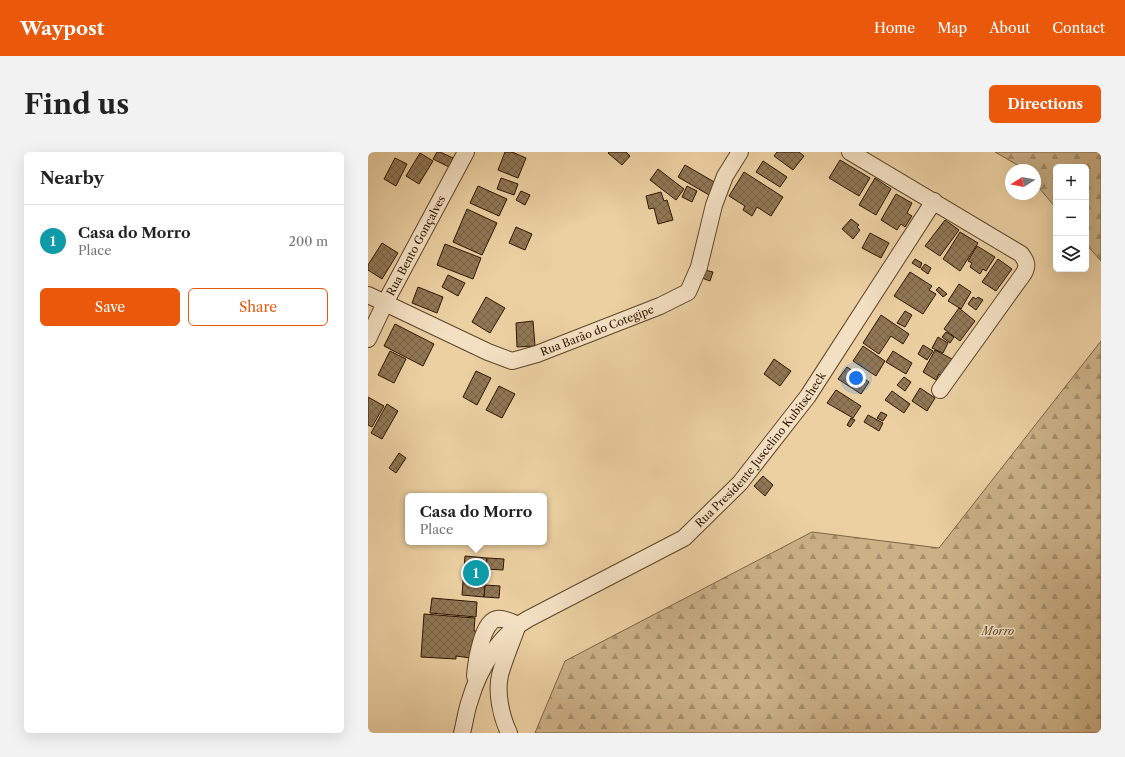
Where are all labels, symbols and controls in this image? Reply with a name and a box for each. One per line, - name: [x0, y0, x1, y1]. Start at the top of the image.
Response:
- text: Waypost: [20, 17, 104, 40]
- text: Home: [874, 19, 915, 37]
- text: Map: [937, 19, 967, 37]
- text: About: [989, 19, 1030, 37]
- text: Contact: [1052, 19, 1105, 37]
- button: Directions: [989, 85, 1101, 123]
- text: Find us: [24, 87, 129, 121]
- north arrow: [1005, 164, 1041, 200]
- map controls: [1053, 164, 1089, 272]
- button: +: [1053, 164, 1089, 200]
- text: Nearby: [40, 168, 104, 188]
- street label: Rua Bento Gonçalves: [383, 193, 448, 298]
- button: −: [1053, 200, 1089, 236]
- text: Casa do Morro: [78, 223, 190, 242]
- text: 1: [50, 233, 56, 249]
- text: 200 m: [288, 233, 328, 249]
- button: layers: [1053, 236, 1089, 272]
- text: Place: [78, 242, 111, 258]
- button: Save: [40, 288, 180, 326]
- button: Share: [188, 288, 328, 326]
- street label: Rua Barão do Cotegipe: [538, 302, 656, 359]
- your location: [846, 368, 866, 388]
- street label: Rua Presidente Juscelino Kubitscheck: [692, 369, 829, 530]
- popup: [405, 493, 547, 545]
- text: Casa do Morro: [420, 502, 532, 521]
- text: Place: [420, 521, 453, 537]
- pin: 1: [463, 558, 489, 588]
- park label: Morro: [980, 624, 1014, 638]

